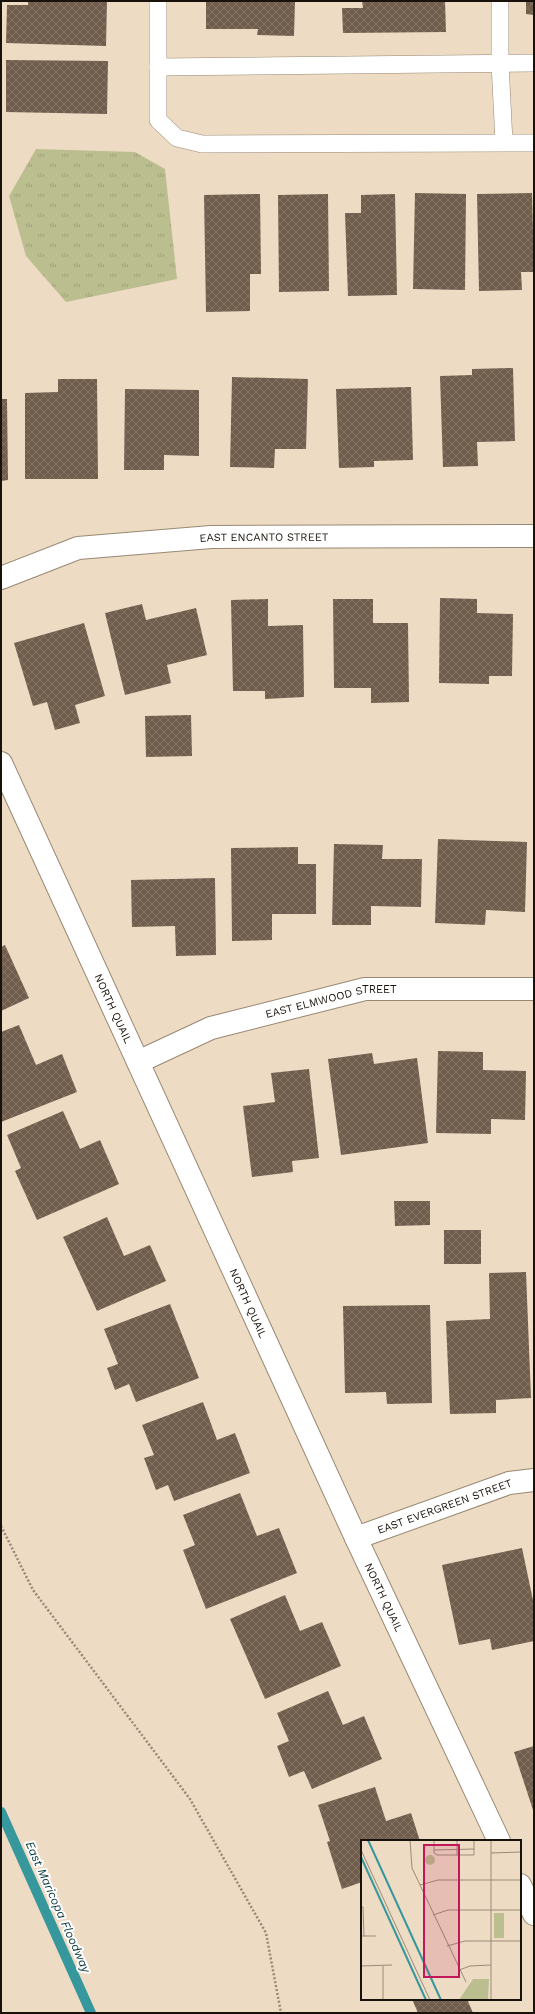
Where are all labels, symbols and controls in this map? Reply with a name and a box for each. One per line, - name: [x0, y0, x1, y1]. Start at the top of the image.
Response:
- street label: EAST ENCANTO STREET: [199, 531, 329, 545]
- street label: NORTH QUAIL: [92, 972, 135, 1046]
- street label: EAST ELMWOOD STREET: [264, 983, 397, 1021]
- street label: NORTH QUAIL: [226, 1267, 270, 1340]
- street label: EAST EVERGREEN STREET: [376, 1476, 514, 1537]
- street label: NORTH QUAIL: [362, 1561, 406, 1634]
- water label: East Maricopa Floodway: [23, 1839, 94, 1976]
- inset map: [361, 1840, 521, 2000]

